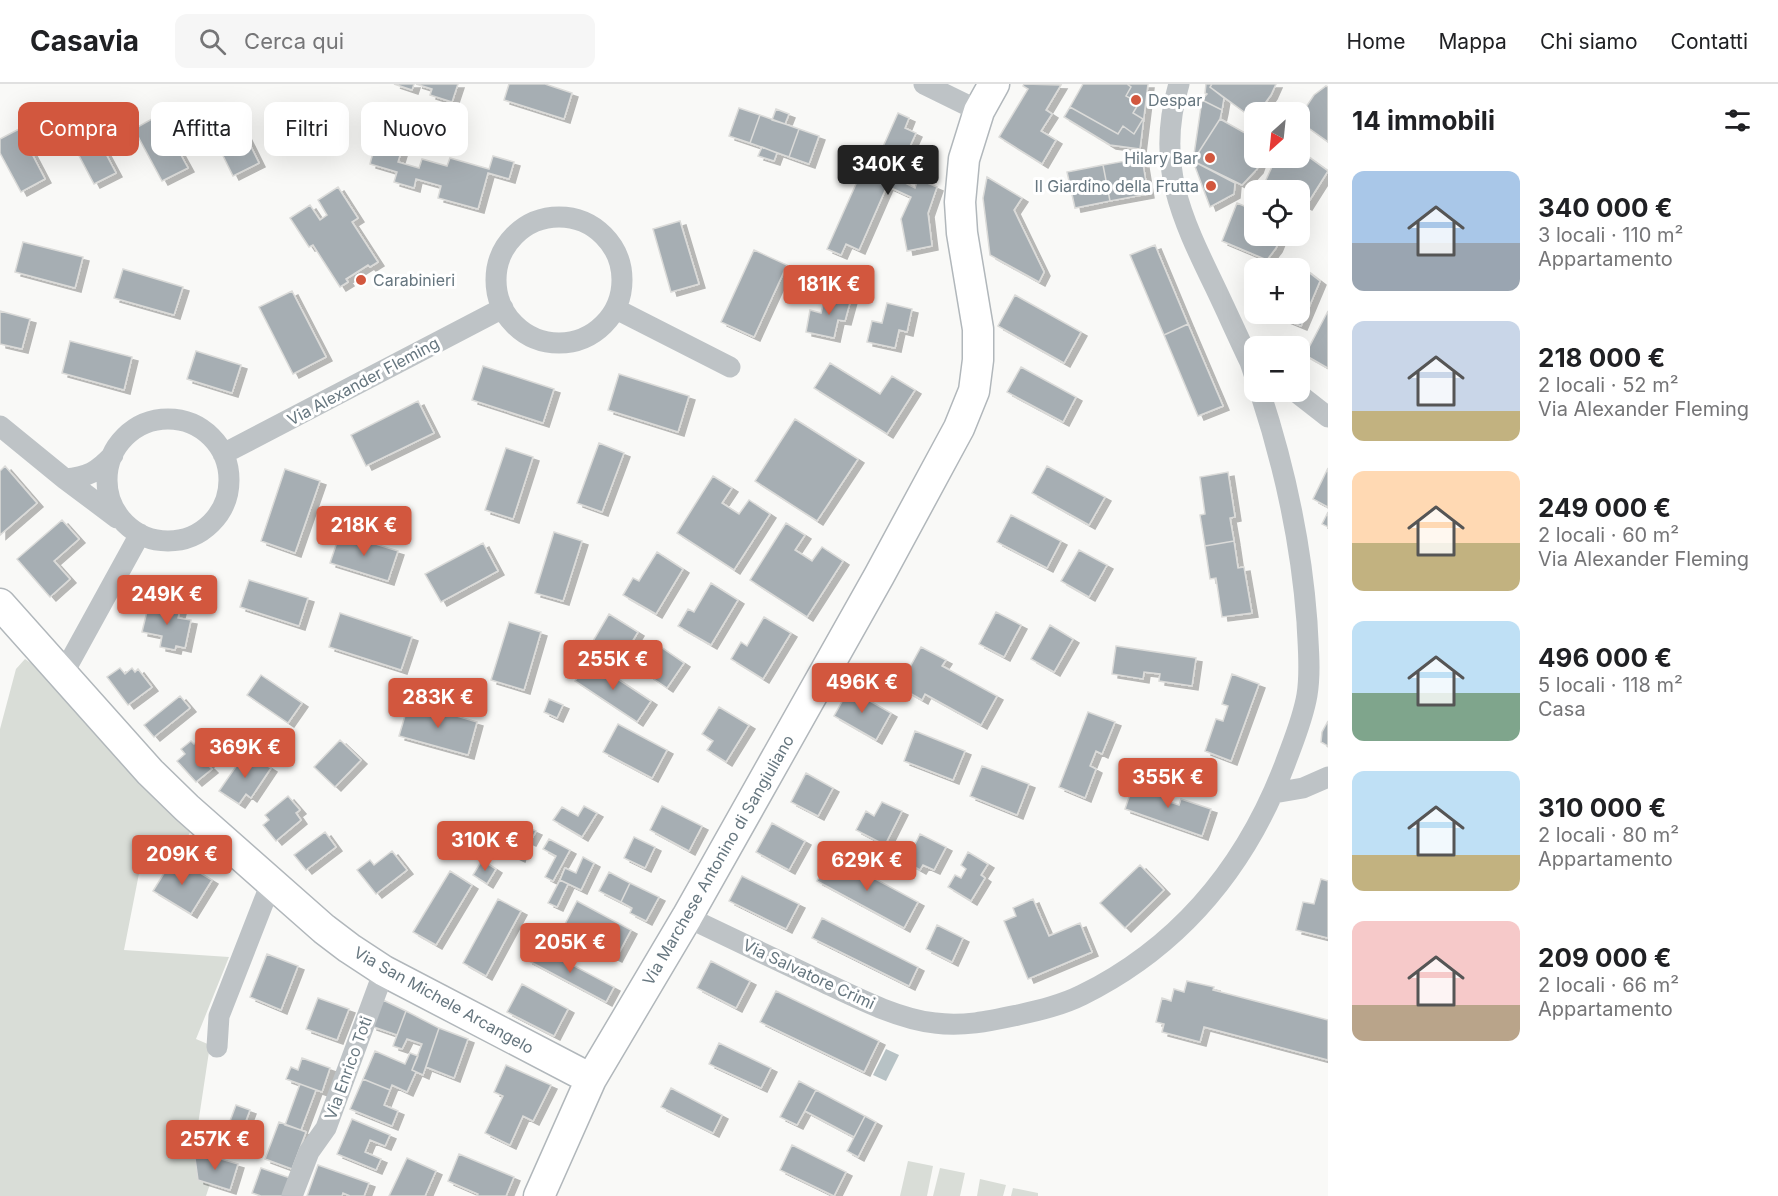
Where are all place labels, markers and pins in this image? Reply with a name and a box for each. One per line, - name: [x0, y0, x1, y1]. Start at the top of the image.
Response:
- place label: Despar: [1148, 90, 1202, 110]
- marker: Despar: [1129, 93, 1143, 107]
- pin: 340K €: [839, 145, 937, 196]
- place label: Hilary Bar: [1124, 148, 1198, 168]
- marker: Hilary Bar: [1203, 151, 1217, 165]
- place label: Il Giardino della Frutta: [1035, 176, 1199, 196]
- marker: Il Giardino della Frutta: [1204, 179, 1218, 193]
- pin: 181K €: [780, 265, 878, 316]
- place label: Carabinieri: [373, 270, 455, 290]
- marker: Carabinieri: [354, 273, 368, 287]
- pin: 218K €: [315, 506, 413, 557]
- pin: 249K €: [118, 575, 216, 626]
- pin: 255K €: [564, 640, 662, 691]
- pin: 496K €: [813, 663, 911, 714]
- pin: 283K €: [389, 678, 487, 729]
- pin: 369K €: [196, 728, 294, 779]
- pin: 355K €: [1119, 758, 1217, 809]
- pin: 310K €: [436, 821, 534, 872]
- pin: 209K €: [133, 835, 231, 886]
- pin: 629K €: [818, 841, 916, 892]
- pin: 205K €: [521, 923, 619, 974]
- pin: 257K €: [166, 1120, 264, 1171]

